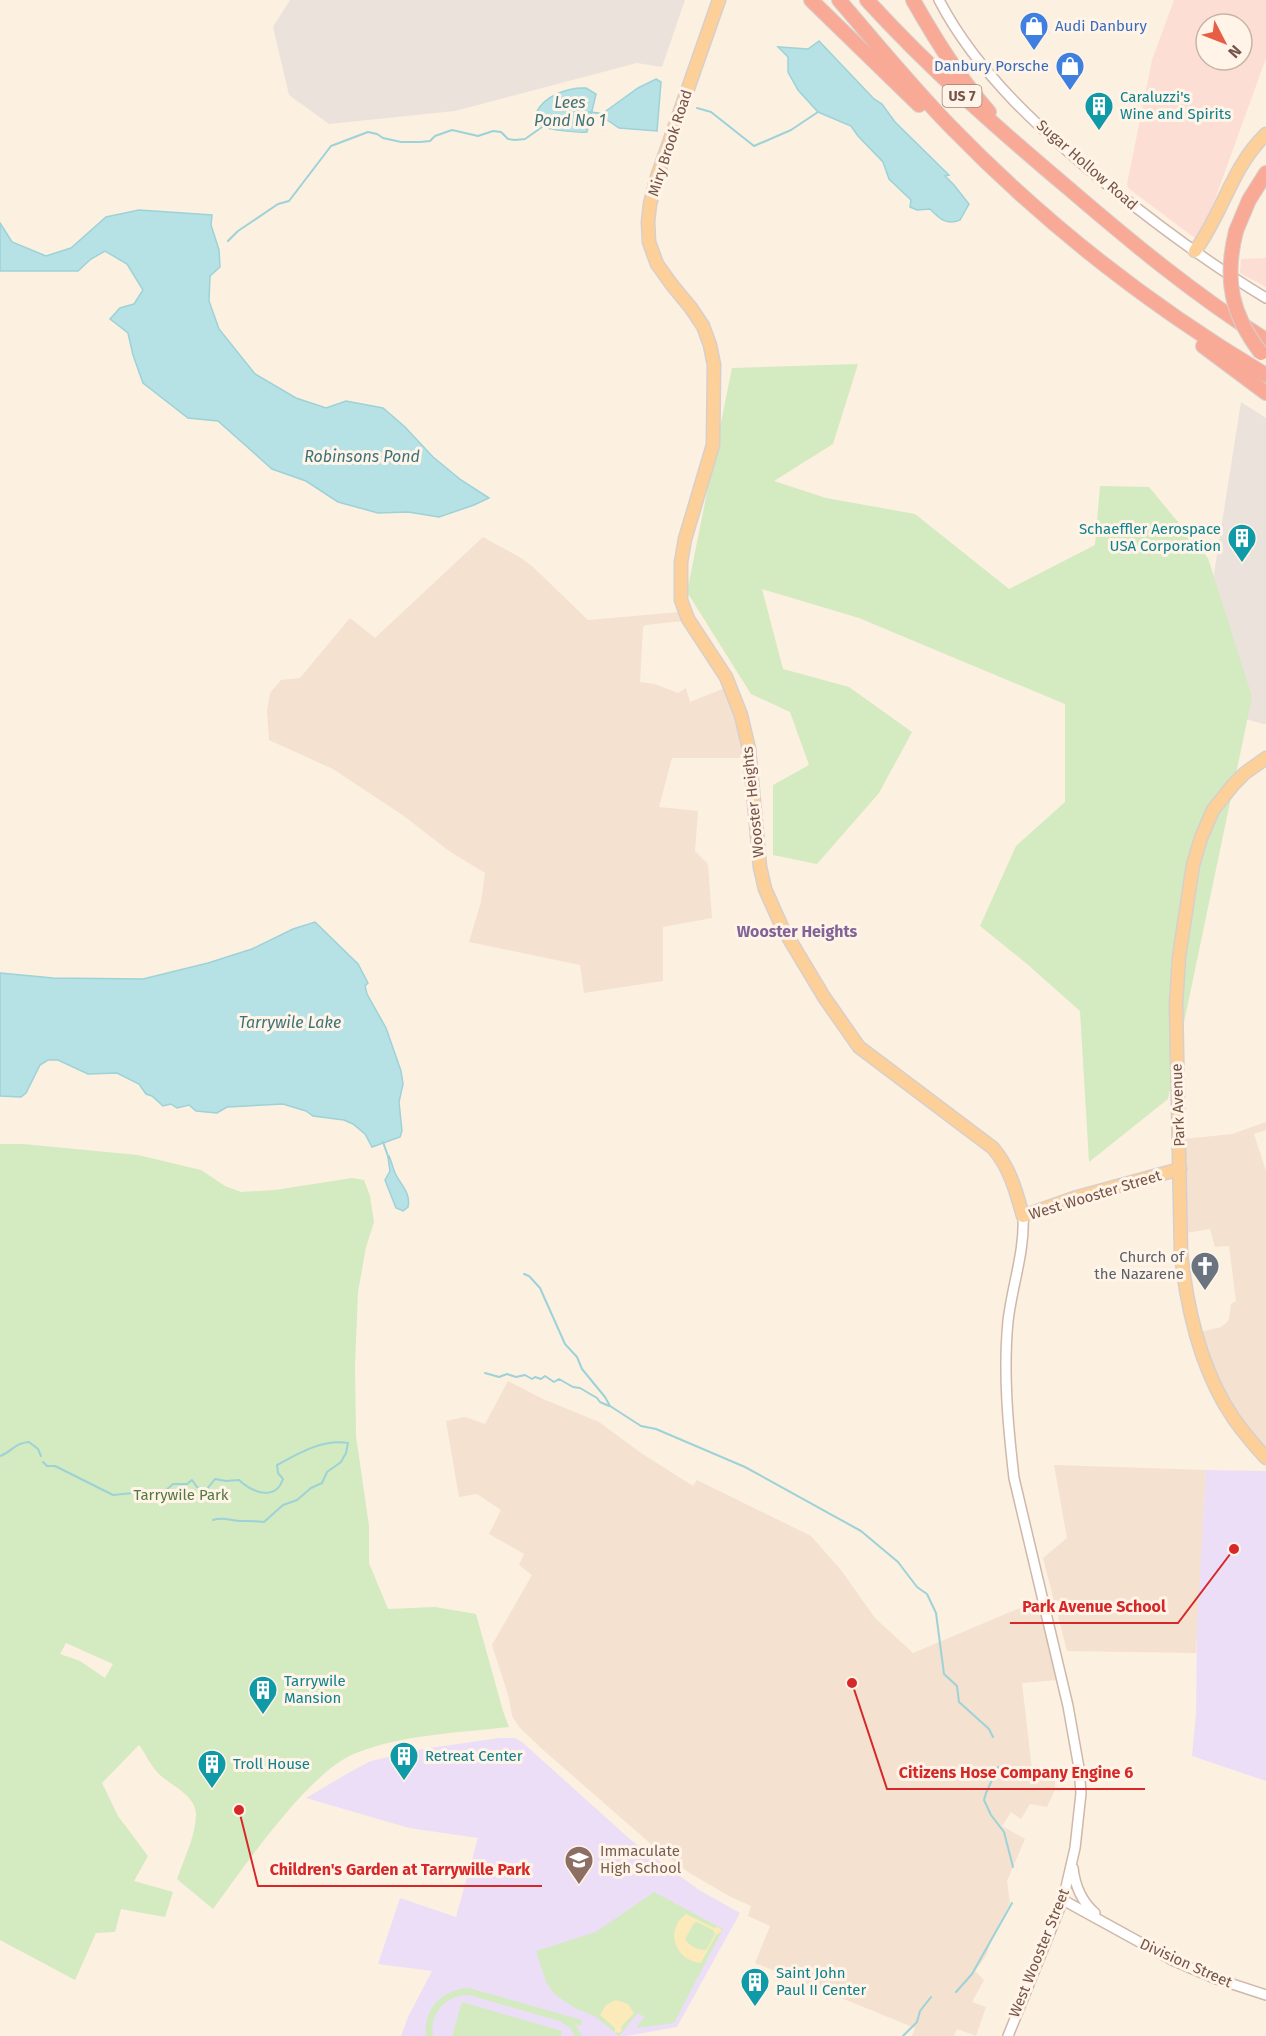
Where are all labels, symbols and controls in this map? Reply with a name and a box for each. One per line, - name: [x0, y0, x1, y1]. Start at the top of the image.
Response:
- shop icon: Audi Danbury: [1018, 10, 1050, 52]
- north arrow: [1194, 12, 1254, 72]
- place label: Audi Danbury: [1055, 17, 1147, 35]
- text: N: [1224, 41, 1245, 62]
- shop icon: Danbury Porsche: [1054, 50, 1086, 92]
- place label: Danbury Porsche: [934, 57, 1049, 75]
- road number: US 7: [942, 85, 982, 107]
- street label: Miry Brook Road: [644, 87, 696, 199]
- place label: Caraluzzi's Wine and Spirits: [1120, 88, 1231, 123]
- building icon: Caraluzzi's Wine and Spirits: [1083, 90, 1115, 132]
- water label: Lees Pond No 1: [534, 93, 606, 130]
- street label: Sugar Hollow Road: [1033, 116, 1141, 214]
- water label: Robinsons Pond: [304, 447, 420, 466]
- place label: Schaeffler Aerospace USA Corporation: [1079, 520, 1221, 555]
- building icon: Schaeffler Aerospace USA Corporation: [1226, 522, 1258, 564]
- street label: Wooster Heights: [738, 746, 768, 858]
- district label: Wooster Heights: [737, 922, 858, 941]
- water label: Tarrywile Lake: [239, 1013, 341, 1032]
- street label: Park Avenue: [1168, 1063, 1188, 1147]
- street label: West Wooster Street: [1027, 1166, 1164, 1224]
- place label: Church of the Nazarene: [1094, 1248, 1185, 1283]
- church icon: Church of the Nazarene: [1189, 1250, 1221, 1292]
- park label: Tarrywile Park: [133, 1486, 229, 1504]
- callout: Park Avenue School: [1010, 1589, 1178, 1623]
- text: Park Avenue School: [1022, 1597, 1166, 1616]
- place label: Tarrywile Mansion: [284, 1672, 346, 1707]
- building icon: Tarrywile Mansion: [247, 1674, 279, 1716]
- building icon: Retreat Center: [388, 1740, 420, 1782]
- place label: Retreat Center: [425, 1747, 523, 1765]
- building icon: Troll House: [196, 1748, 228, 1790]
- place label: Troll House: [233, 1755, 310, 1773]
- callout: Citizens Hose Company Engine 6: [887, 1755, 1145, 1789]
- text: Citizens Hose Company Engine 6: [899, 1763, 1133, 1782]
- place label: Immaculate High School: [600, 1842, 682, 1877]
- school or university icon: Immaculate High School: [563, 1844, 595, 1886]
- callout: Children's Garden at Tarrywille Park: [258, 1852, 542, 1886]
- text: Children's Garden at Tarrywille Park: [270, 1860, 530, 1879]
- street label: West Wooster Street: [1005, 1885, 1073, 2020]
- street label: Division Street: [1137, 1935, 1235, 1992]
- place label: Saint John Paul II Center: [776, 1964, 866, 1999]
- building icon: Saint John Paul II Center: [739, 1966, 771, 2008]

